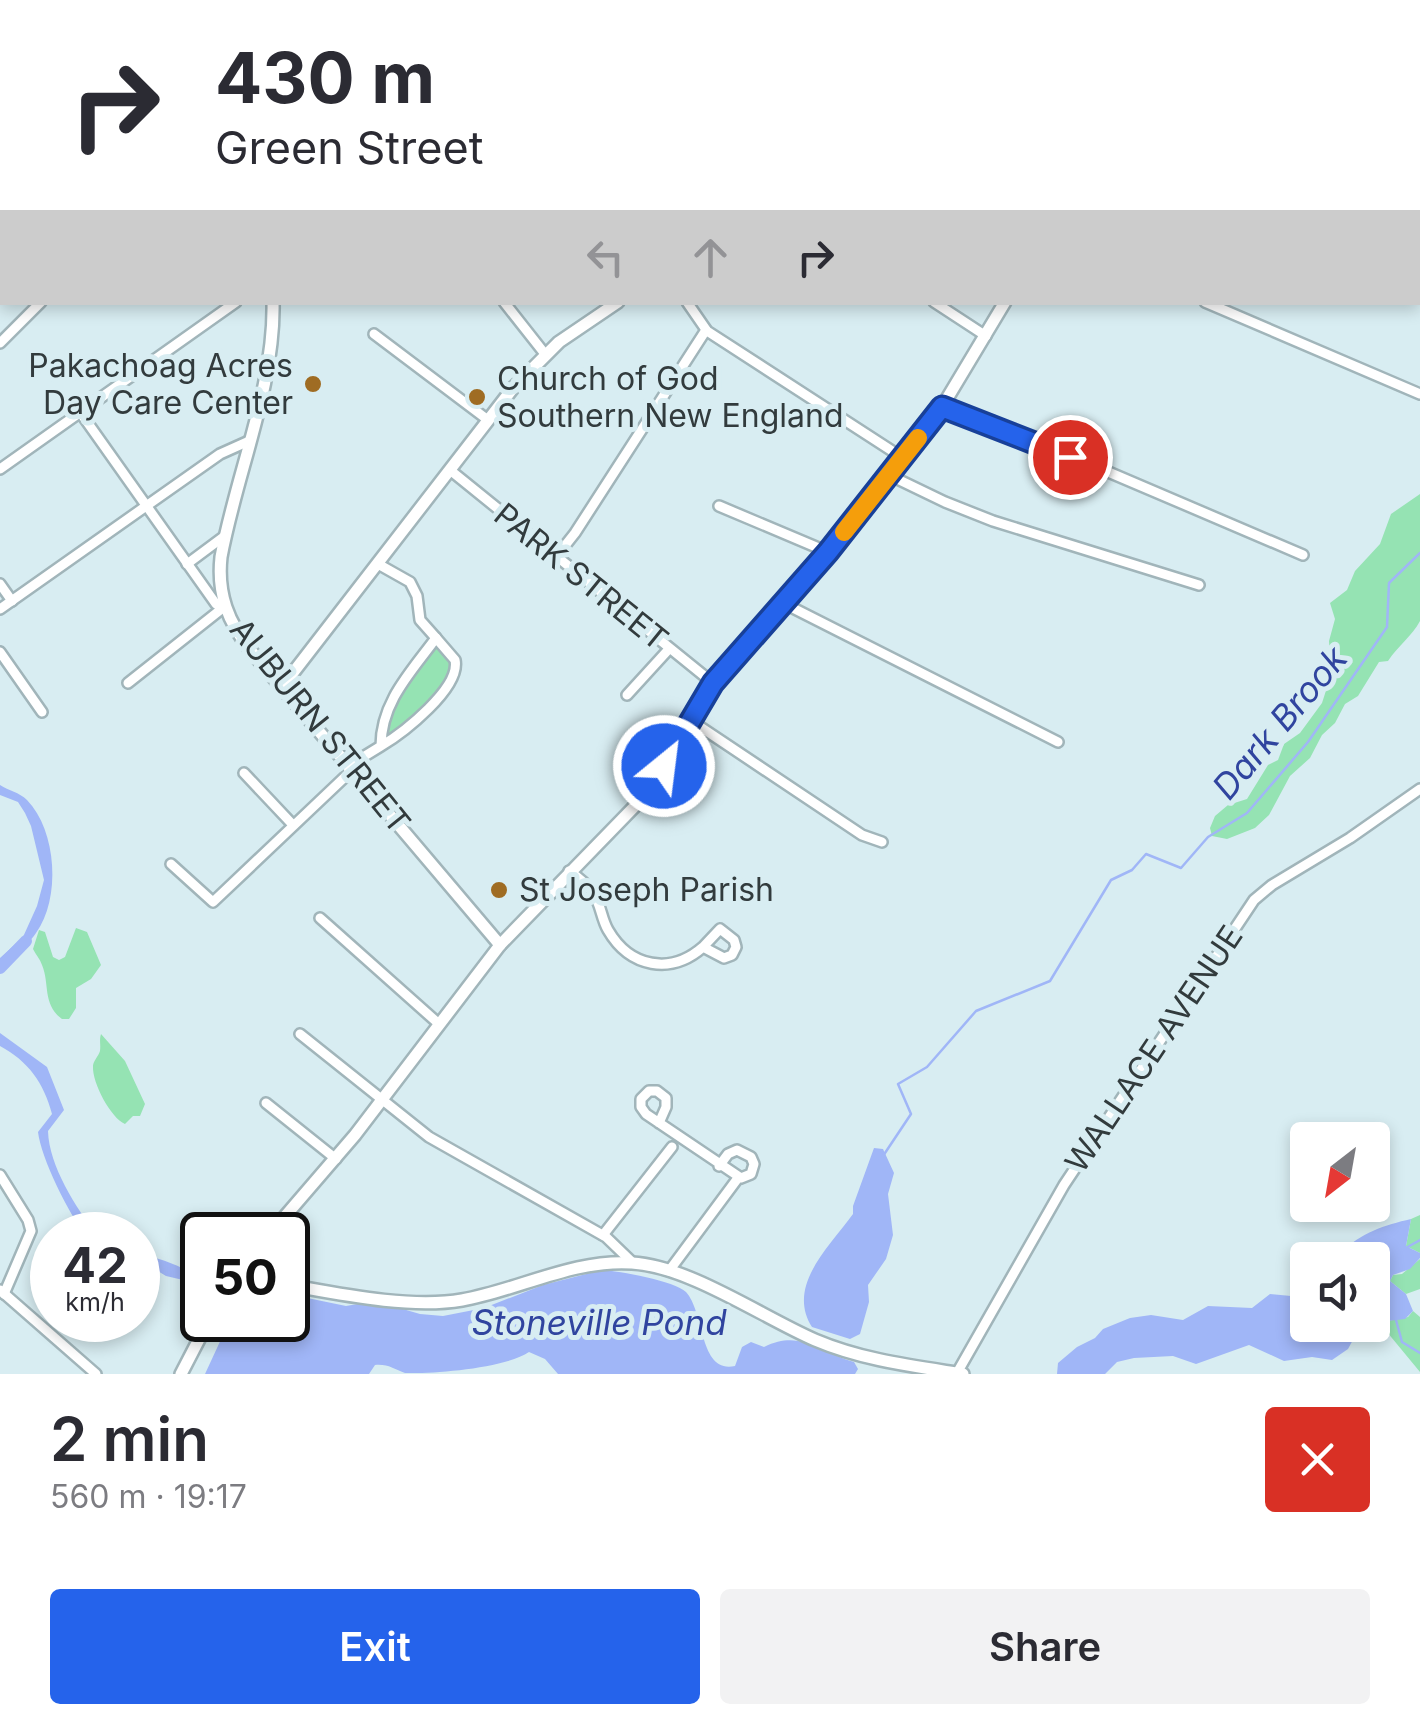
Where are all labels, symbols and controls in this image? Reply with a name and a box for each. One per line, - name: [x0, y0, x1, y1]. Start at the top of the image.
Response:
- text: 430 m: [215, 35, 435, 120]
- icon: right: [50, 40, 180, 170]
- text: Green Street: [215, 120, 483, 175]
- icon: left: [578, 230, 633, 285]
- icon: ahead: [683, 230, 738, 285]
- icon: right: [788, 230, 843, 285]
- place label: Pakachoag Acres Day Care Center: [28, 346, 293, 422]
- place label: Church of God Southern New England: [497, 359, 844, 435]
- marker: Pakachoag Acres Day Care Center: [302, 373, 324, 395]
- marker: Church of God Southern New England: [466, 386, 488, 408]
- pin: [1028, 415, 1113, 500]
- icon: arrive: [1043, 430, 1098, 485]
- street label: PARK STREET: [487, 495, 676, 659]
- street label: AUBURN STREET: [222, 611, 419, 841]
- water label: Dark Brook: [1203, 637, 1356, 807]
- position arrow: [612, 714, 716, 818]
- place label: St Joseph Parish: [519, 870, 774, 909]
- marker: St Joseph Parish: [488, 879, 510, 901]
- street label: WALLACE AVENUE: [1057, 918, 1251, 1179]
- north arrow: [1290, 1122, 1390, 1222]
- map controls: [1290, 1122, 1390, 1342]
- speed limit sign: 50: [180, 1212, 310, 1342]
- text: 42: [62, 1235, 128, 1295]
- button: sound: [1290, 1242, 1390, 1342]
- text: km/h: [65, 1287, 125, 1317]
- water label: Stoneville Pond: [471, 1301, 727, 1343]
- text: 2 min: [50, 1403, 209, 1475]
- button: close: [1265, 1407, 1370, 1512]
- text: 560 m · 19:17: [50, 1477, 247, 1516]
- button: Exit: [50, 1589, 700, 1704]
- button: Share: [720, 1589, 1370, 1704]

